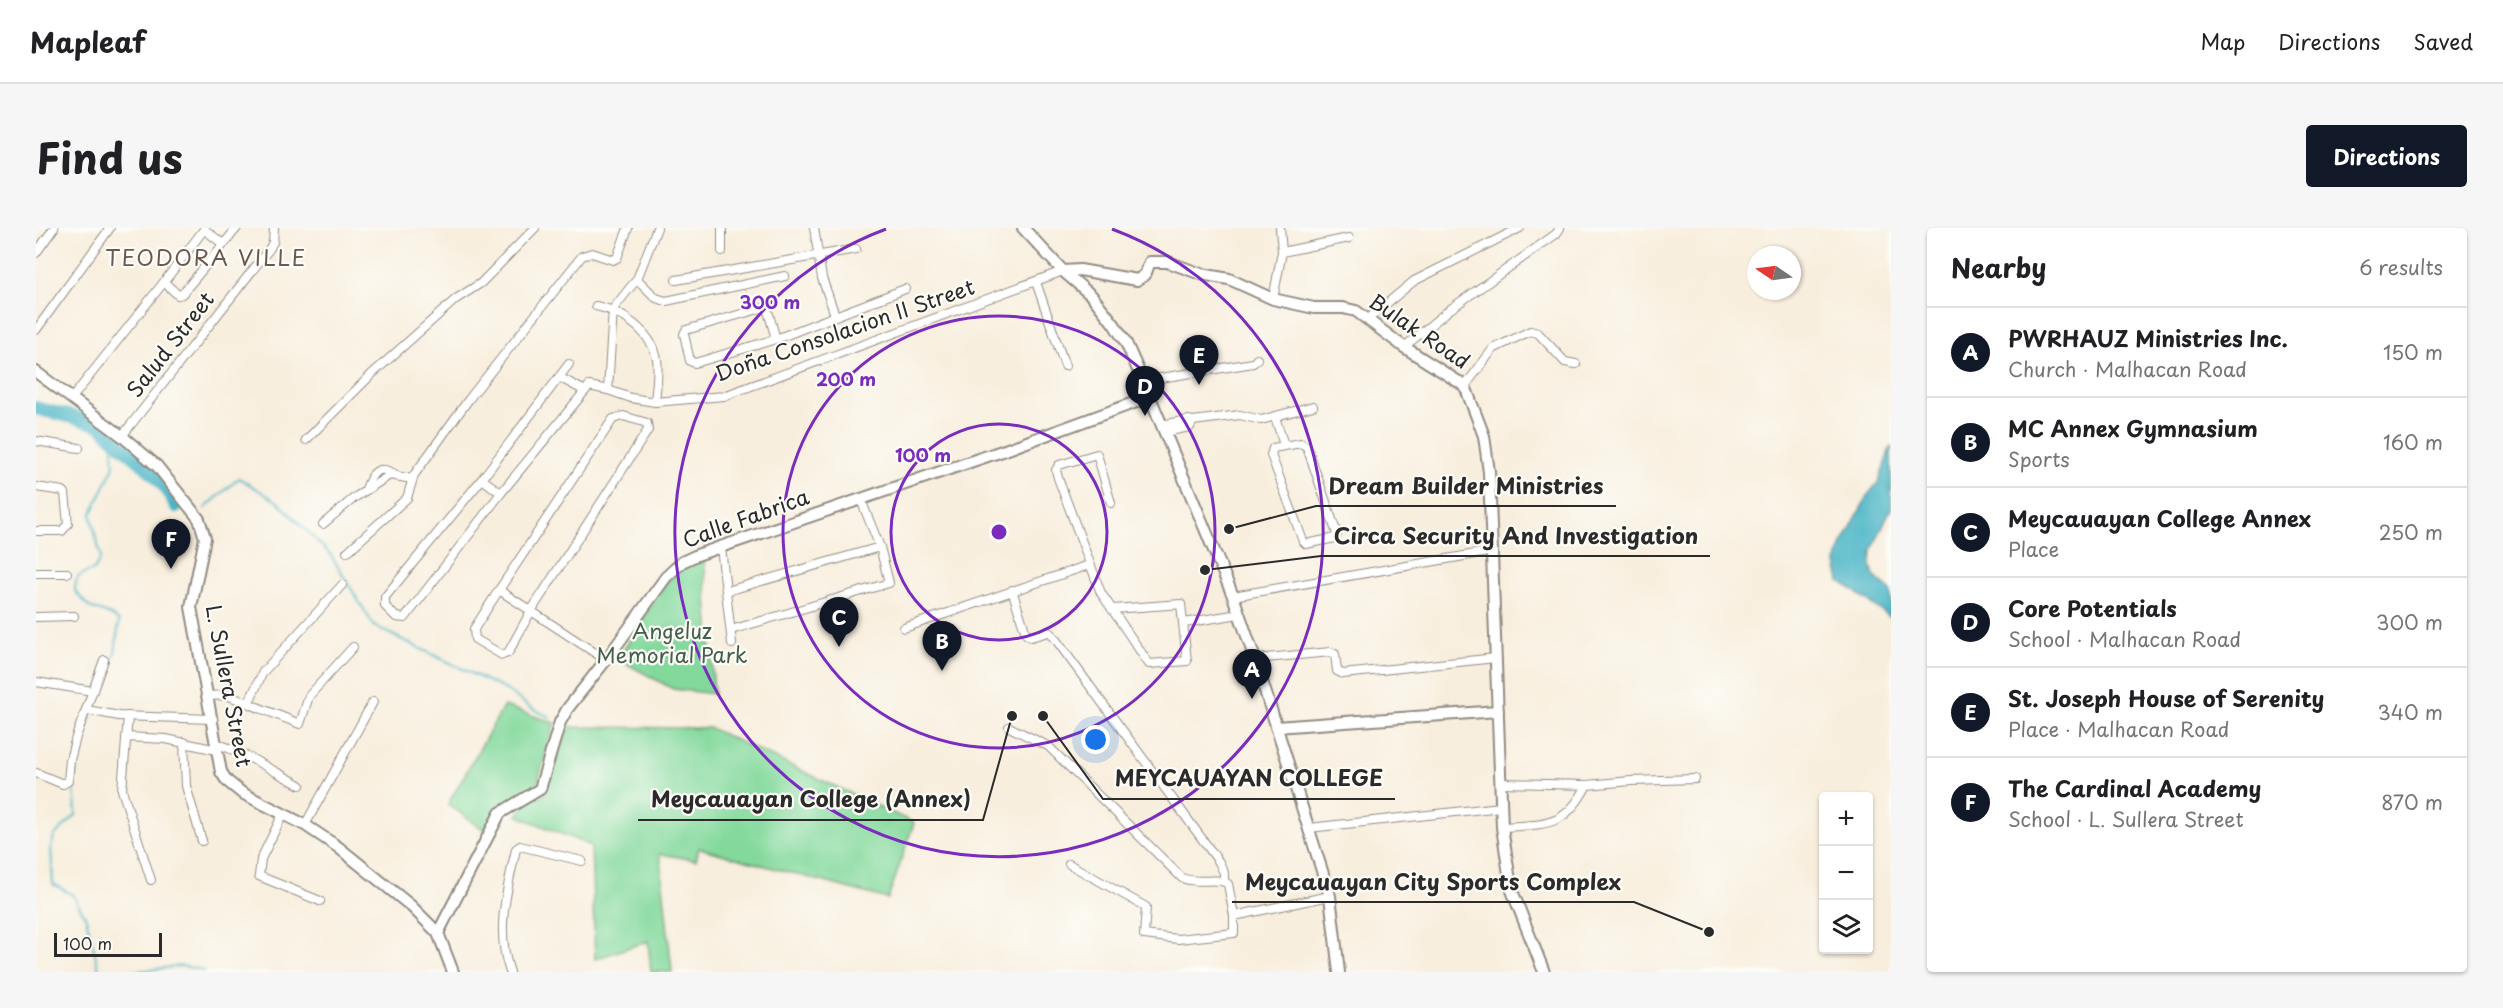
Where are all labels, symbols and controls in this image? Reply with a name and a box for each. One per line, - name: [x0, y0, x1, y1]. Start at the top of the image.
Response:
- text: Mapleaf: [30, 20, 146, 63]
- text: Map: [2200, 25, 2245, 57]
- text: Directions: [2278, 25, 2380, 57]
- text: Saved: [2413, 25, 2473, 57]
- text: Find us: [36, 125, 183, 188]
- button: Directions: [2306, 125, 2467, 187]
- district label: TEODORA VILLE: [105, 240, 307, 273]
- north arrow: [1747, 246, 1801, 300]
- text: Nearby: [1951, 248, 2046, 287]
- text: 6 results: [2359, 252, 2443, 282]
- street label: Doña Consolacion II Street: [710, 270, 978, 389]
- street label: Salud Street: [118, 284, 221, 403]
- street label: Bulak Road: [1363, 285, 1477, 376]
- text: 300 m: [740, 288, 800, 315]
- text: PWRHAUZ Ministries Inc.: [2008, 321, 2288, 354]
- pin: E: [1180, 336, 1218, 385]
- text: A: [1963, 337, 1978, 367]
- text: 150 m: [2383, 337, 2443, 367]
- text: Church · Malhacan Road: [2008, 354, 2247, 384]
- text: 200 m: [816, 365, 876, 392]
- pin: D: [1126, 366, 1164, 416]
- text: MC Annex Gymnasium: [2008, 411, 2258, 444]
- text: B: [1964, 427, 1977, 457]
- text: 160 m: [2383, 427, 2443, 457]
- text: 100 m: [895, 441, 951, 468]
- text: Sports: [2008, 444, 2070, 474]
- callout: Dream Builder Ministries: [1316, 466, 1616, 506]
- text: Dream Builder Ministries: [1329, 468, 1603, 501]
- street label: Calle Fabrica: [678, 479, 814, 555]
- text: Meycauayan College Annex: [2008, 501, 2311, 534]
- callout: Circa Security And Investigation: [1321, 516, 1710, 556]
- text: C: [1963, 517, 1978, 547]
- text: 250 m: [2379, 517, 2443, 547]
- text: Circa Security And Investigation: [1334, 518, 1698, 551]
- pin: F: [152, 520, 190, 569]
- centre of rings: [989, 522, 1009, 542]
- text: Place: [2008, 534, 2059, 564]
- text: Core Potentials: [2008, 591, 2177, 624]
- pin: C: [820, 598, 858, 647]
- street label: L. Sullera Street: [199, 602, 261, 769]
- text: D: [1963, 607, 1978, 637]
- text: 300 m: [2376, 607, 2443, 637]
- park label: Angeluz Memorial Park: [596, 614, 748, 670]
- pin: B: [922, 622, 962, 671]
- text: School · Malhacan Road: [2008, 624, 2241, 654]
- pin: A: [1232, 650, 1272, 699]
- text: St. Joseph House of Serenity: [2008, 681, 2324, 714]
- text: E: [1964, 697, 1977, 727]
- text: 340 m: [2378, 697, 2443, 727]
- text: Place · Malhacan Road: [2008, 714, 2229, 744]
- your location: [1081, 725, 1110, 754]
- callout: MEYCAUAYAN COLLEGE: [1103, 759, 1395, 799]
- text: MEYCAUAYAN COLLEGE: [1115, 760, 1383, 793]
- text: The Cardinal Academy: [2008, 771, 2261, 804]
- callout: Meycauayan College (Annex): [638, 780, 983, 820]
- text: Meycauayan College (Annex): [651, 781, 971, 814]
- text: F: [1965, 787, 1976, 817]
- text: 870 m: [2381, 787, 2443, 817]
- map controls: [1819, 792, 1873, 954]
- button: +: [1819, 792, 1873, 846]
- text: School · L. Sullera Street: [2008, 804, 2244, 834]
- button: −: [1819, 846, 1873, 900]
- callout: Meycauayan City Sports Complex: [1232, 862, 1634, 902]
- text: Meycauayan City Sports Complex: [1245, 864, 1621, 897]
- button: layers: [1819, 900, 1873, 954]
- scale bar: [54, 930, 162, 958]
- text: 100 m: [63, 931, 112, 955]

